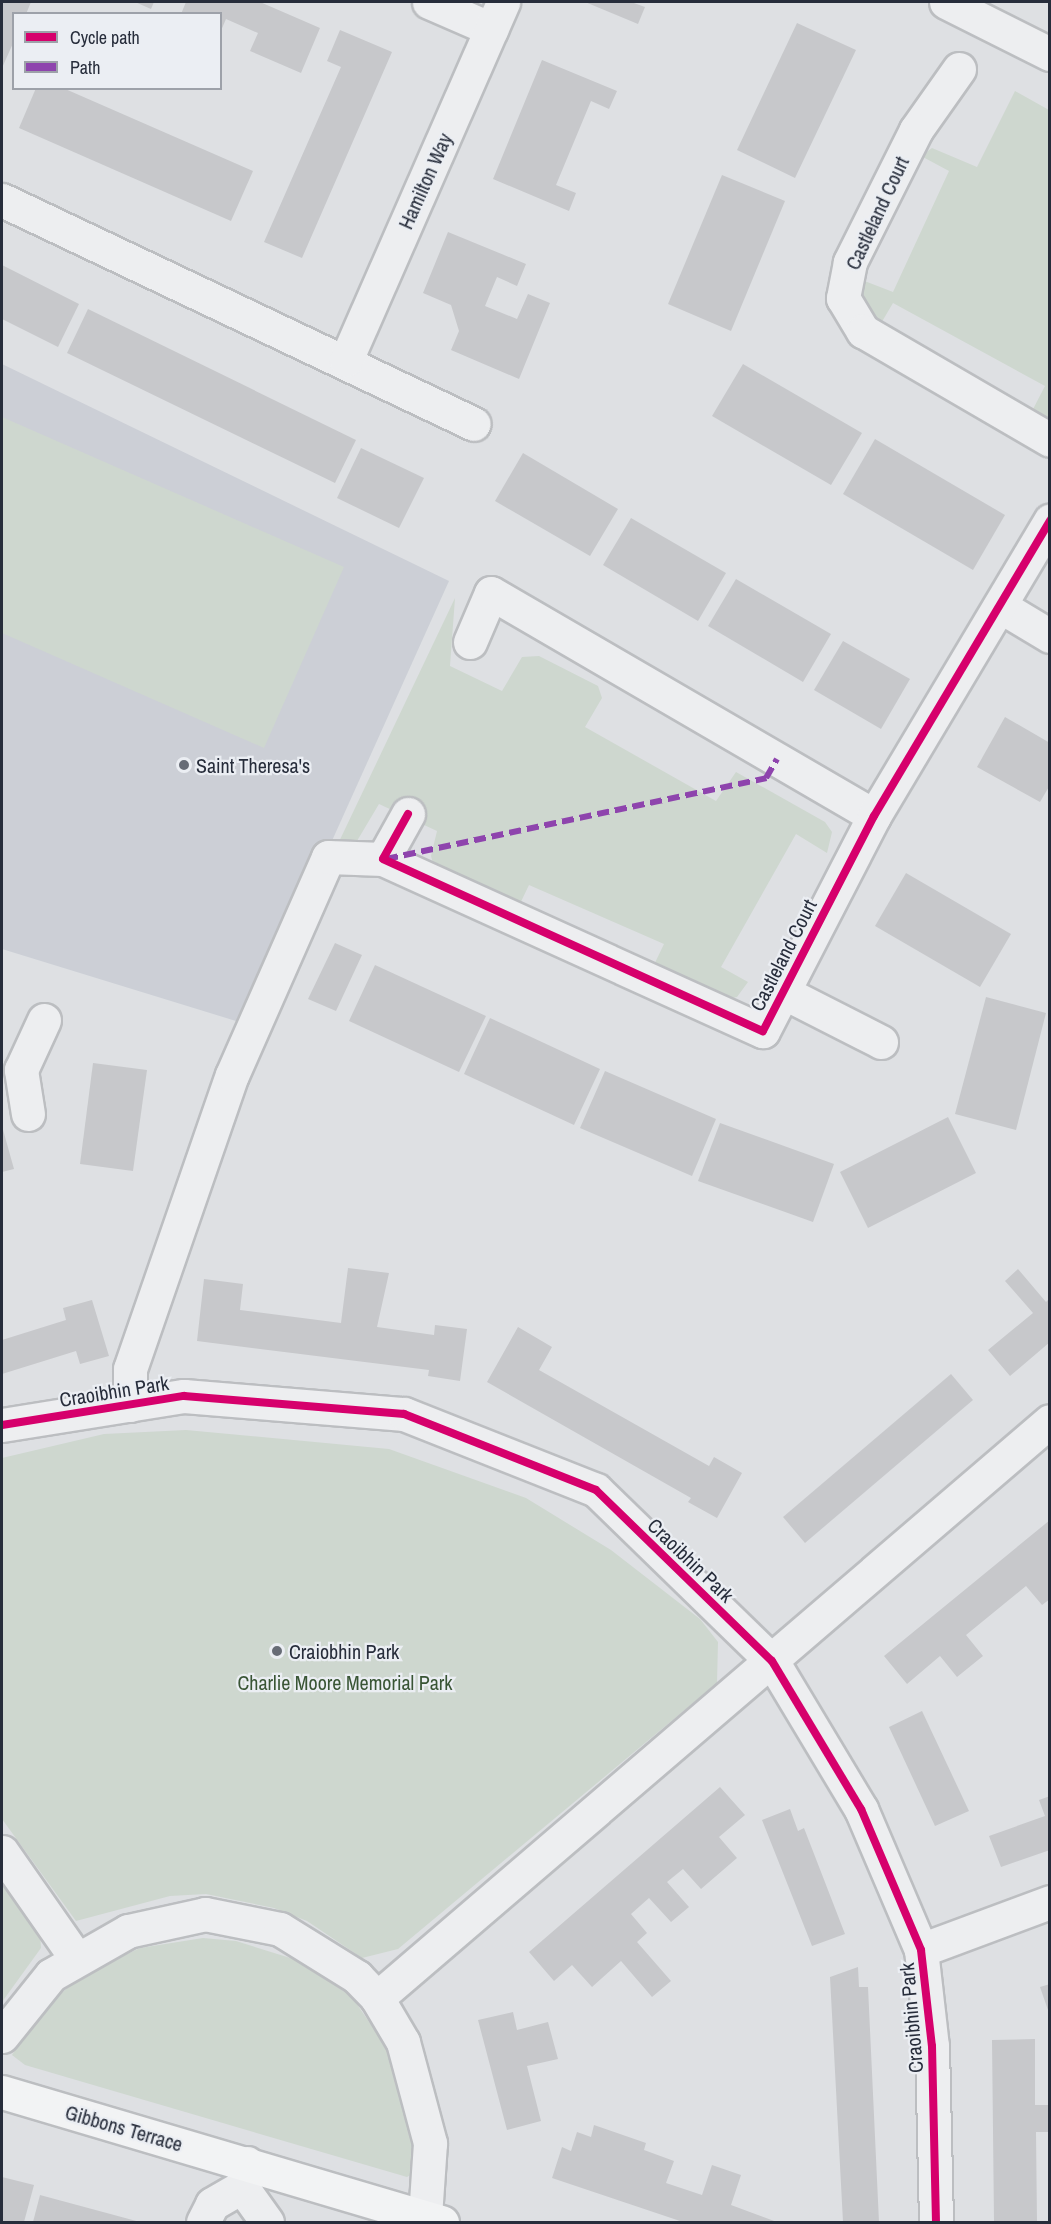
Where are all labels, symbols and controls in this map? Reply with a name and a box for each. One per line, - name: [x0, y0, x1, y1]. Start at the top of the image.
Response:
- legend: [12, 12, 222, 90]
- text: Cycle path: [70, 25, 140, 50]
- text: Path: [70, 55, 100, 80]
- street label: Hamilton Way: [393, 129, 457, 233]
- street label: Castleland Court: [840, 153, 914, 273]
- place label: Saint Theresa's: [196, 753, 310, 777]
- marker: Saint Theresa's: [177, 758, 191, 772]
- street label: Castleland Court: [745, 895, 821, 1015]
- street label: Craoibhin Park: [58, 1371, 170, 1411]
- street label: Craoibhin Park: [643, 1513, 739, 1607]
- place label: Craiobhin Park: [289, 1639, 399, 1663]
- marker: Craiobhin Park: [270, 1644, 284, 1658]
- park label: Charlie Moore Memorial Park: [237, 1670, 453, 1694]
- street label: Craoibhin Park: [894, 1962, 928, 2074]
- street label: Gibbons Terrace: [62, 2100, 186, 2156]

